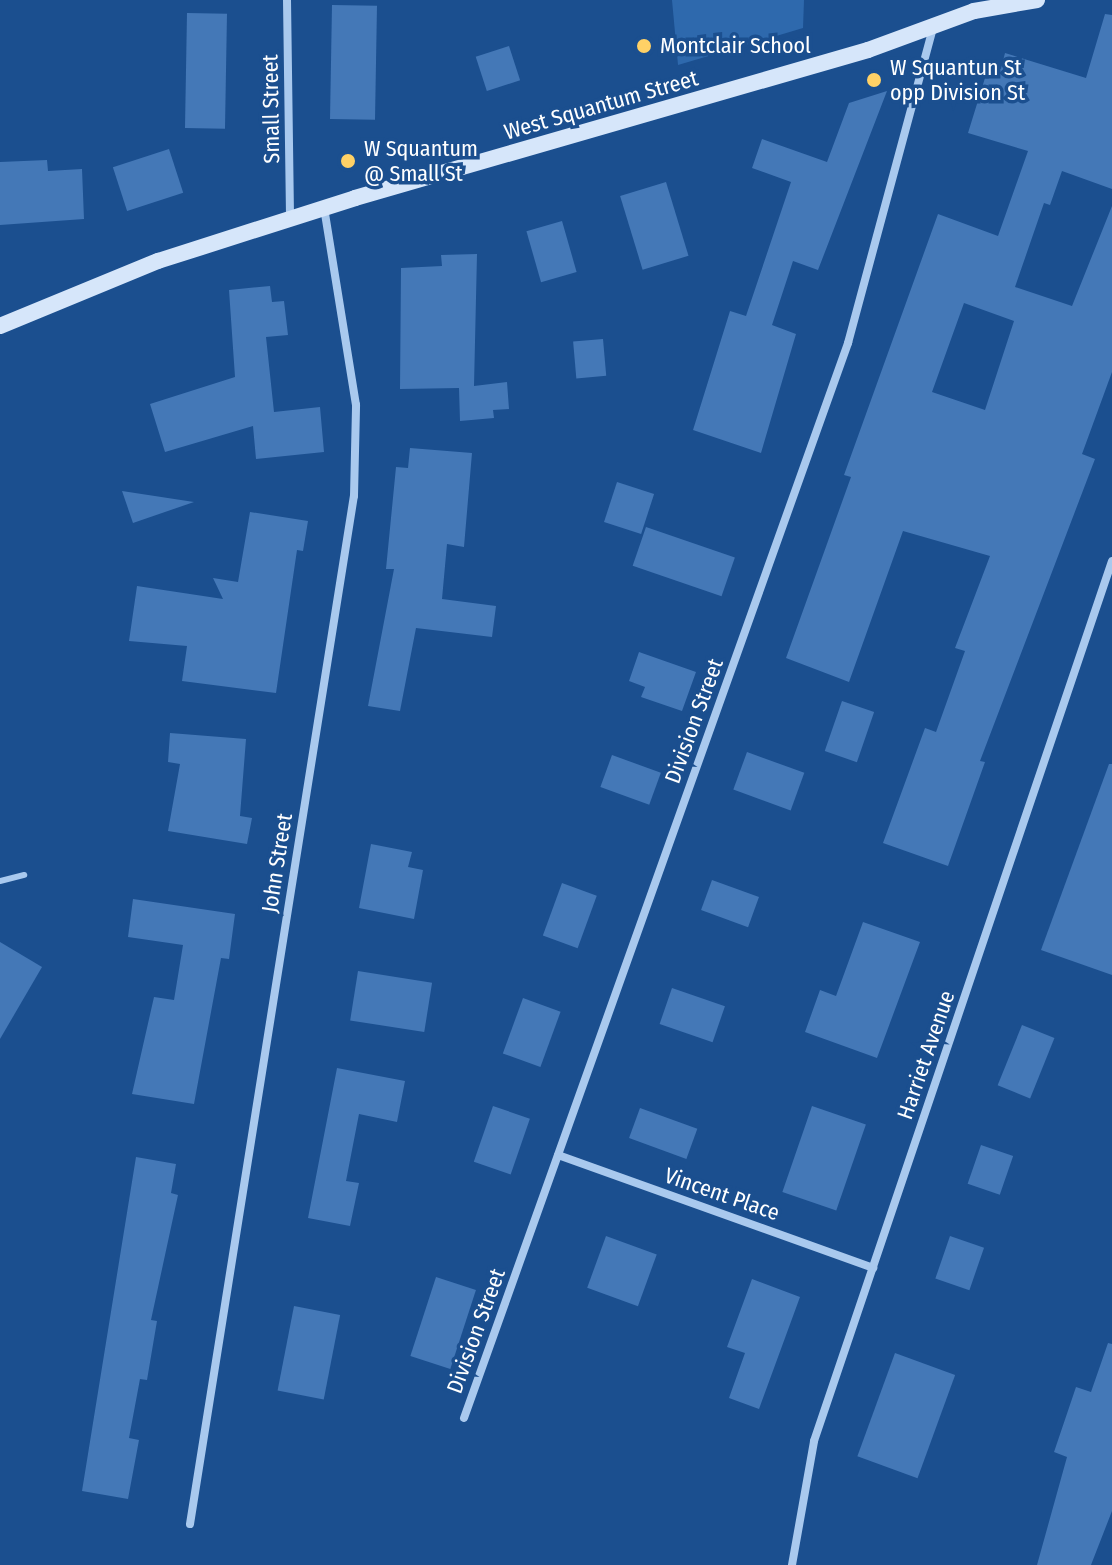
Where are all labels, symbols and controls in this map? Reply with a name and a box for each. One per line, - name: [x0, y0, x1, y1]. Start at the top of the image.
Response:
- place label: Montclair School: [660, 33, 811, 59]
- marker: Montclair School: [635, 37, 653, 55]
- street label: Small Street: [257, 54, 285, 164]
- place label: W Squantun St opp Division St: [890, 54, 1025, 106]
- street label: West Squantum Street: [501, 65, 701, 145]
- marker: W Squantun St opp Division St: [865, 71, 883, 89]
- place label: W Squantum @ Small St: [364, 135, 478, 186]
- marker: W Squantum @ Small St: [339, 152, 357, 170]
- street label: Division Street: [659, 655, 729, 787]
- street label: John Street: [256, 812, 298, 914]
- street label: Harriet Avenue: [892, 987, 960, 1123]
- street label: Vincent Place: [661, 1162, 783, 1226]
- street label: Division Street: [441, 1265, 511, 1397]

